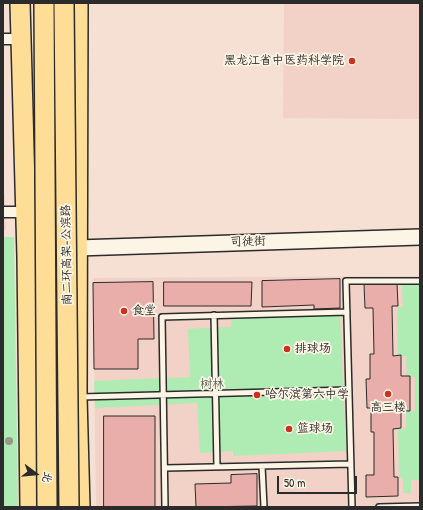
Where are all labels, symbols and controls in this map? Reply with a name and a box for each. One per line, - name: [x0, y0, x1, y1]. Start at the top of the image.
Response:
- place label: 黑龙江省中医药科学院: [224, 54, 344, 68]
- marker: 黑龙江省中医药科学院: [347, 56, 357, 66]
- street label: 南二环高架-公滨路: [59, 204, 75, 306]
- street label: 司徒街: [230, 234, 266, 250]
- place label: 食堂: [132, 304, 156, 318]
- marker: 食堂: [119, 306, 129, 316]
- place label: 排球场: [295, 342, 331, 356]
- marker: 排球场: [282, 344, 292, 354]
- park label: 树林: [200, 378, 224, 392]
- place label: 哈尔滨第六中学: [265, 388, 349, 402]
- marker: 高三楼: [383, 389, 393, 399]
- marker: 哈尔滨第六中学: [252, 390, 262, 400]
- place label: 高三楼: [370, 401, 406, 415]
- place label: 篮球场: [297, 422, 333, 436]
- marker: 篮球场: [284, 424, 294, 434]
- north arrow: [16, 454, 56, 494]
- scale bar: [279, 468, 359, 494]
- text: 北: [39, 470, 56, 485]
- text: 50 m: [284, 474, 305, 491]

